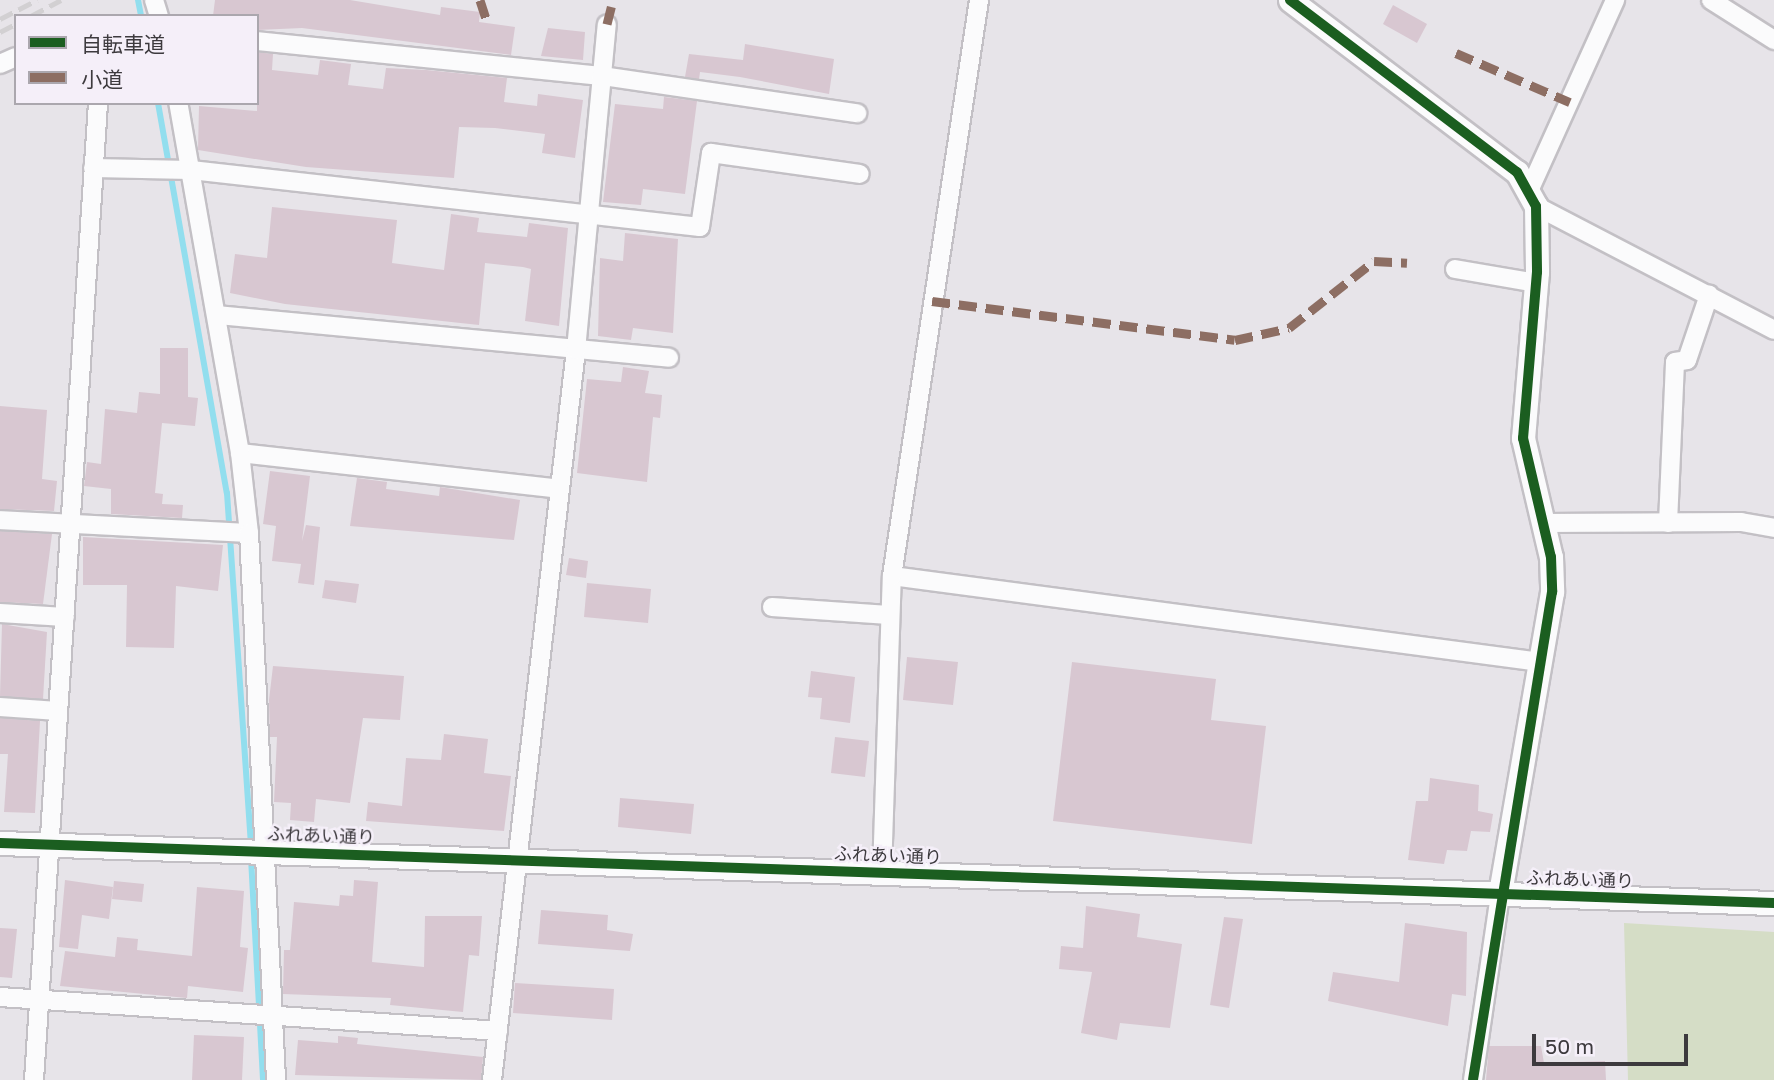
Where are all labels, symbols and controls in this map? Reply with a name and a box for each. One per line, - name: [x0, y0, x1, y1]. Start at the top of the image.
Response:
- legend: [14, 14, 259, 105]
- text: 自転車道: [81, 31, 165, 57]
- text: 小道: [81, 66, 123, 92]
- street label: ふれあい通り: [267, 822, 375, 848]
- street label: ふれあい通り: [834, 842, 942, 868]
- street label: ふれあい通り: [1526, 866, 1634, 892]
- scale bar: [1536, 1020, 1692, 1064]
- text: 50 m: [1545, 1033, 1594, 1059]

